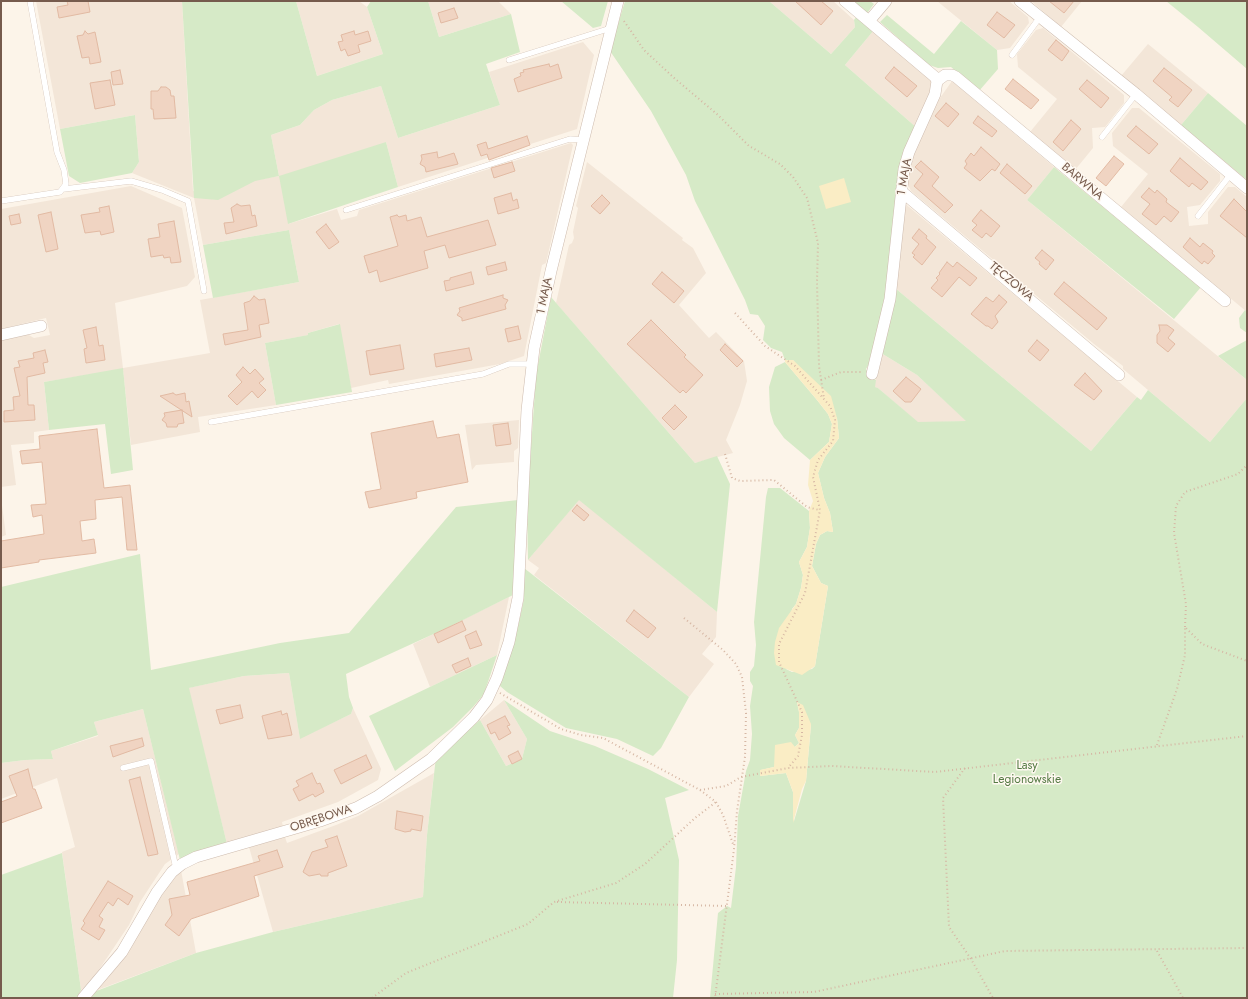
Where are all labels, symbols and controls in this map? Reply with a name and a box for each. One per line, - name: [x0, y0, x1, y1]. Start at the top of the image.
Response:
- street label: 1 MAJA: [895, 157, 915, 197]
- street label: BARWNA: [1058, 160, 1106, 204]
- street label: TĘCZOWA: [986, 259, 1036, 305]
- street label: 1 MAJA: [534, 276, 556, 316]
- park label: Lasy Legionowskie: [993, 759, 1061, 787]
- street label: OBRĘBOWA: [288, 802, 354, 836]

